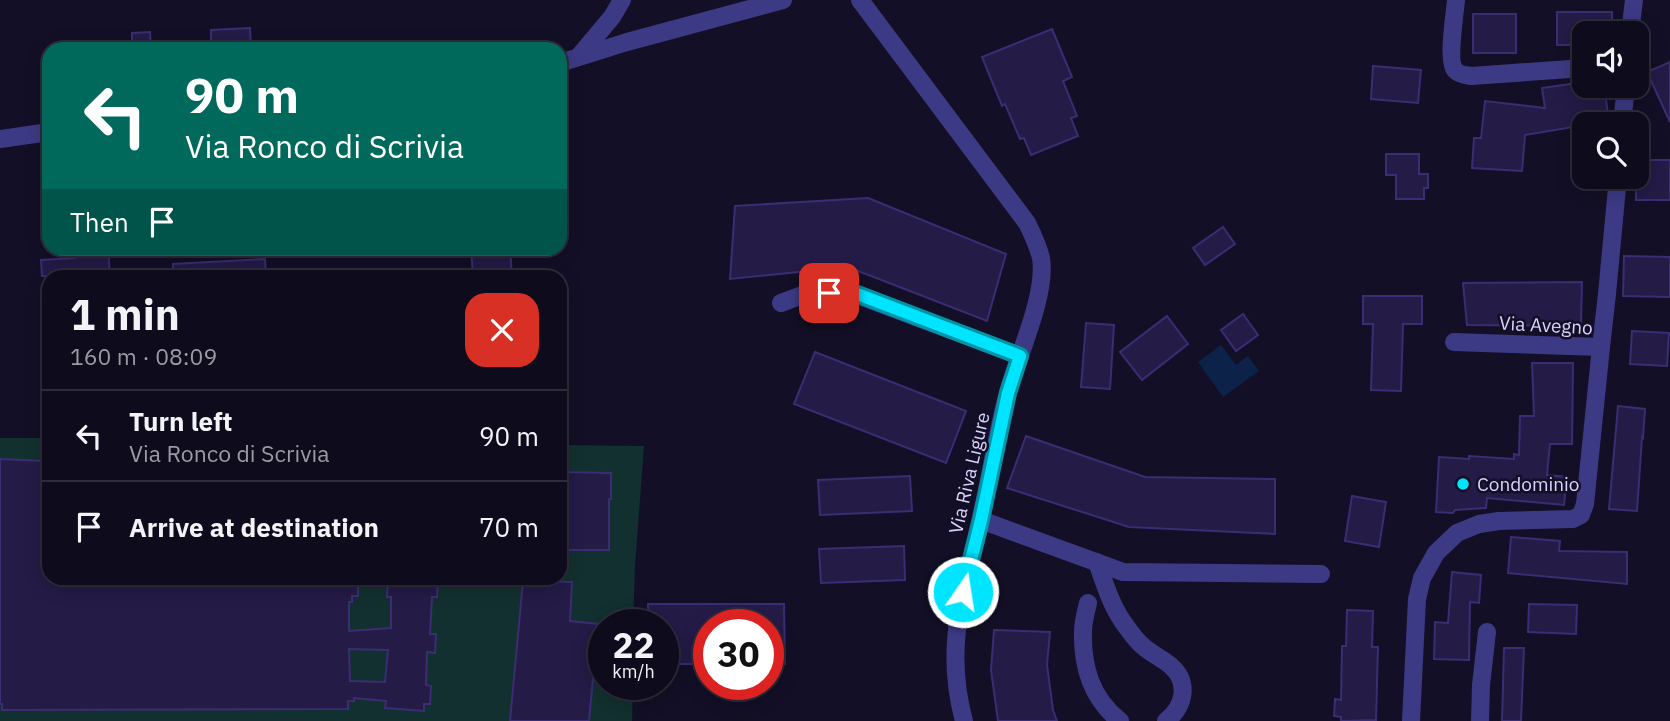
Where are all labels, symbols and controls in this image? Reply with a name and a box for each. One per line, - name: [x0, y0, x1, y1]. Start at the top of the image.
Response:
- map controls: [1572, 21, 1649, 189]
- button: sound: [1572, 21, 1649, 98]
- text: 90 m: [185, 63, 299, 126]
- icon: left: [70, 70, 161, 161]
- button: search: [1572, 112, 1649, 189]
- text: Via Ronco di Scrivia: [185, 125, 464, 167]
- icon: arrive: [143, 203, 181, 241]
- text: Then: [70, 205, 129, 239]
- pin: [799, 263, 859, 323]
- icon: arrive: [810, 274, 848, 312]
- text: 1 min: [70, 287, 180, 342]
- button: close: [465, 293, 539, 367]
- street label: Via Avegno: [1499, 311, 1593, 339]
- text: 160 m · 08:09: [70, 341, 217, 371]
- text: Turn left: [129, 404, 232, 438]
- street label: Via Riva Ligure: [943, 410, 995, 536]
- icon: left: [70, 417, 108, 455]
- text: 90 m: [479, 419, 539, 453]
- text: Via Ronco di Scrivia: [129, 438, 330, 468]
- place label: Condominio: [1477, 472, 1579, 496]
- marker: Condominio: [1455, 476, 1471, 492]
- icon: arrive: [70, 508, 108, 546]
- text: Arrive at destination: [129, 510, 379, 544]
- text: 70 m: [479, 510, 539, 544]
- position arrow: [926, 555, 1000, 629]
- speed limit sign: 30: [693, 609, 784, 700]
- text: 22: [612, 622, 655, 668]
- text: km/h: [612, 660, 655, 683]

